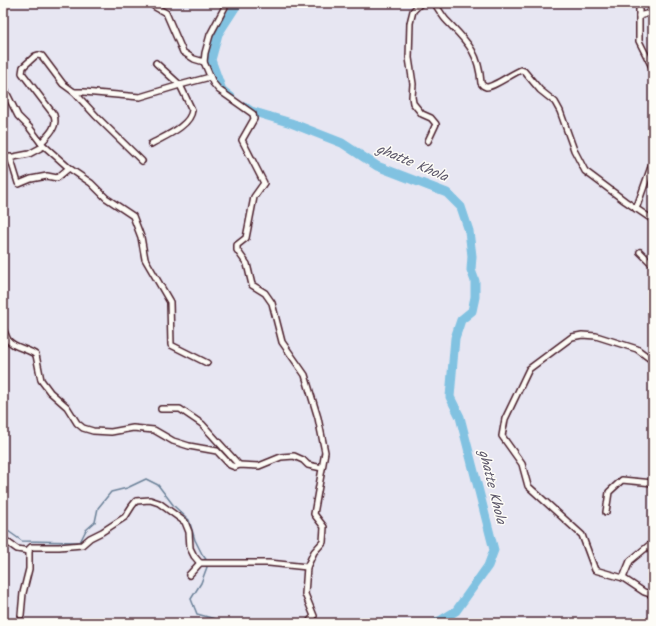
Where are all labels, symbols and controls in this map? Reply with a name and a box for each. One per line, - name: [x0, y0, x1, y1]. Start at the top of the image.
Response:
- water label: ghatte Khola: [372, 138, 452, 188]
- water label: ghatte Khola: [472, 447, 512, 528]

